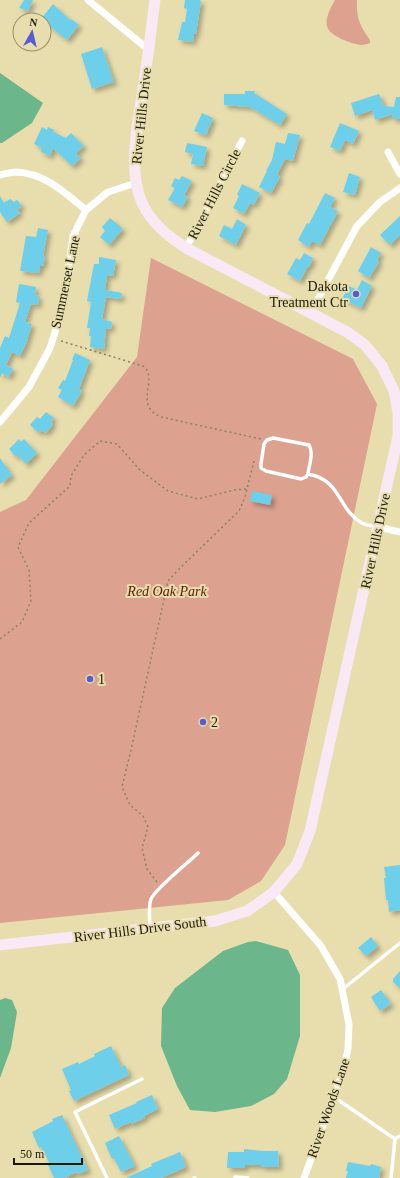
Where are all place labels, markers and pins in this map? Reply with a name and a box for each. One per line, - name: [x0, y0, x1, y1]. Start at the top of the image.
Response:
- place label: Dakota Treatment Ctr: [270, 279, 349, 310]
- marker: Dakota Treatment Ctr: [351, 289, 361, 299]
- place label: 1: [98, 672, 105, 687]
- marker: 1: [85, 674, 95, 684]
- place label: 2: [211, 715, 218, 730]
- marker: 2: [198, 717, 208, 727]

